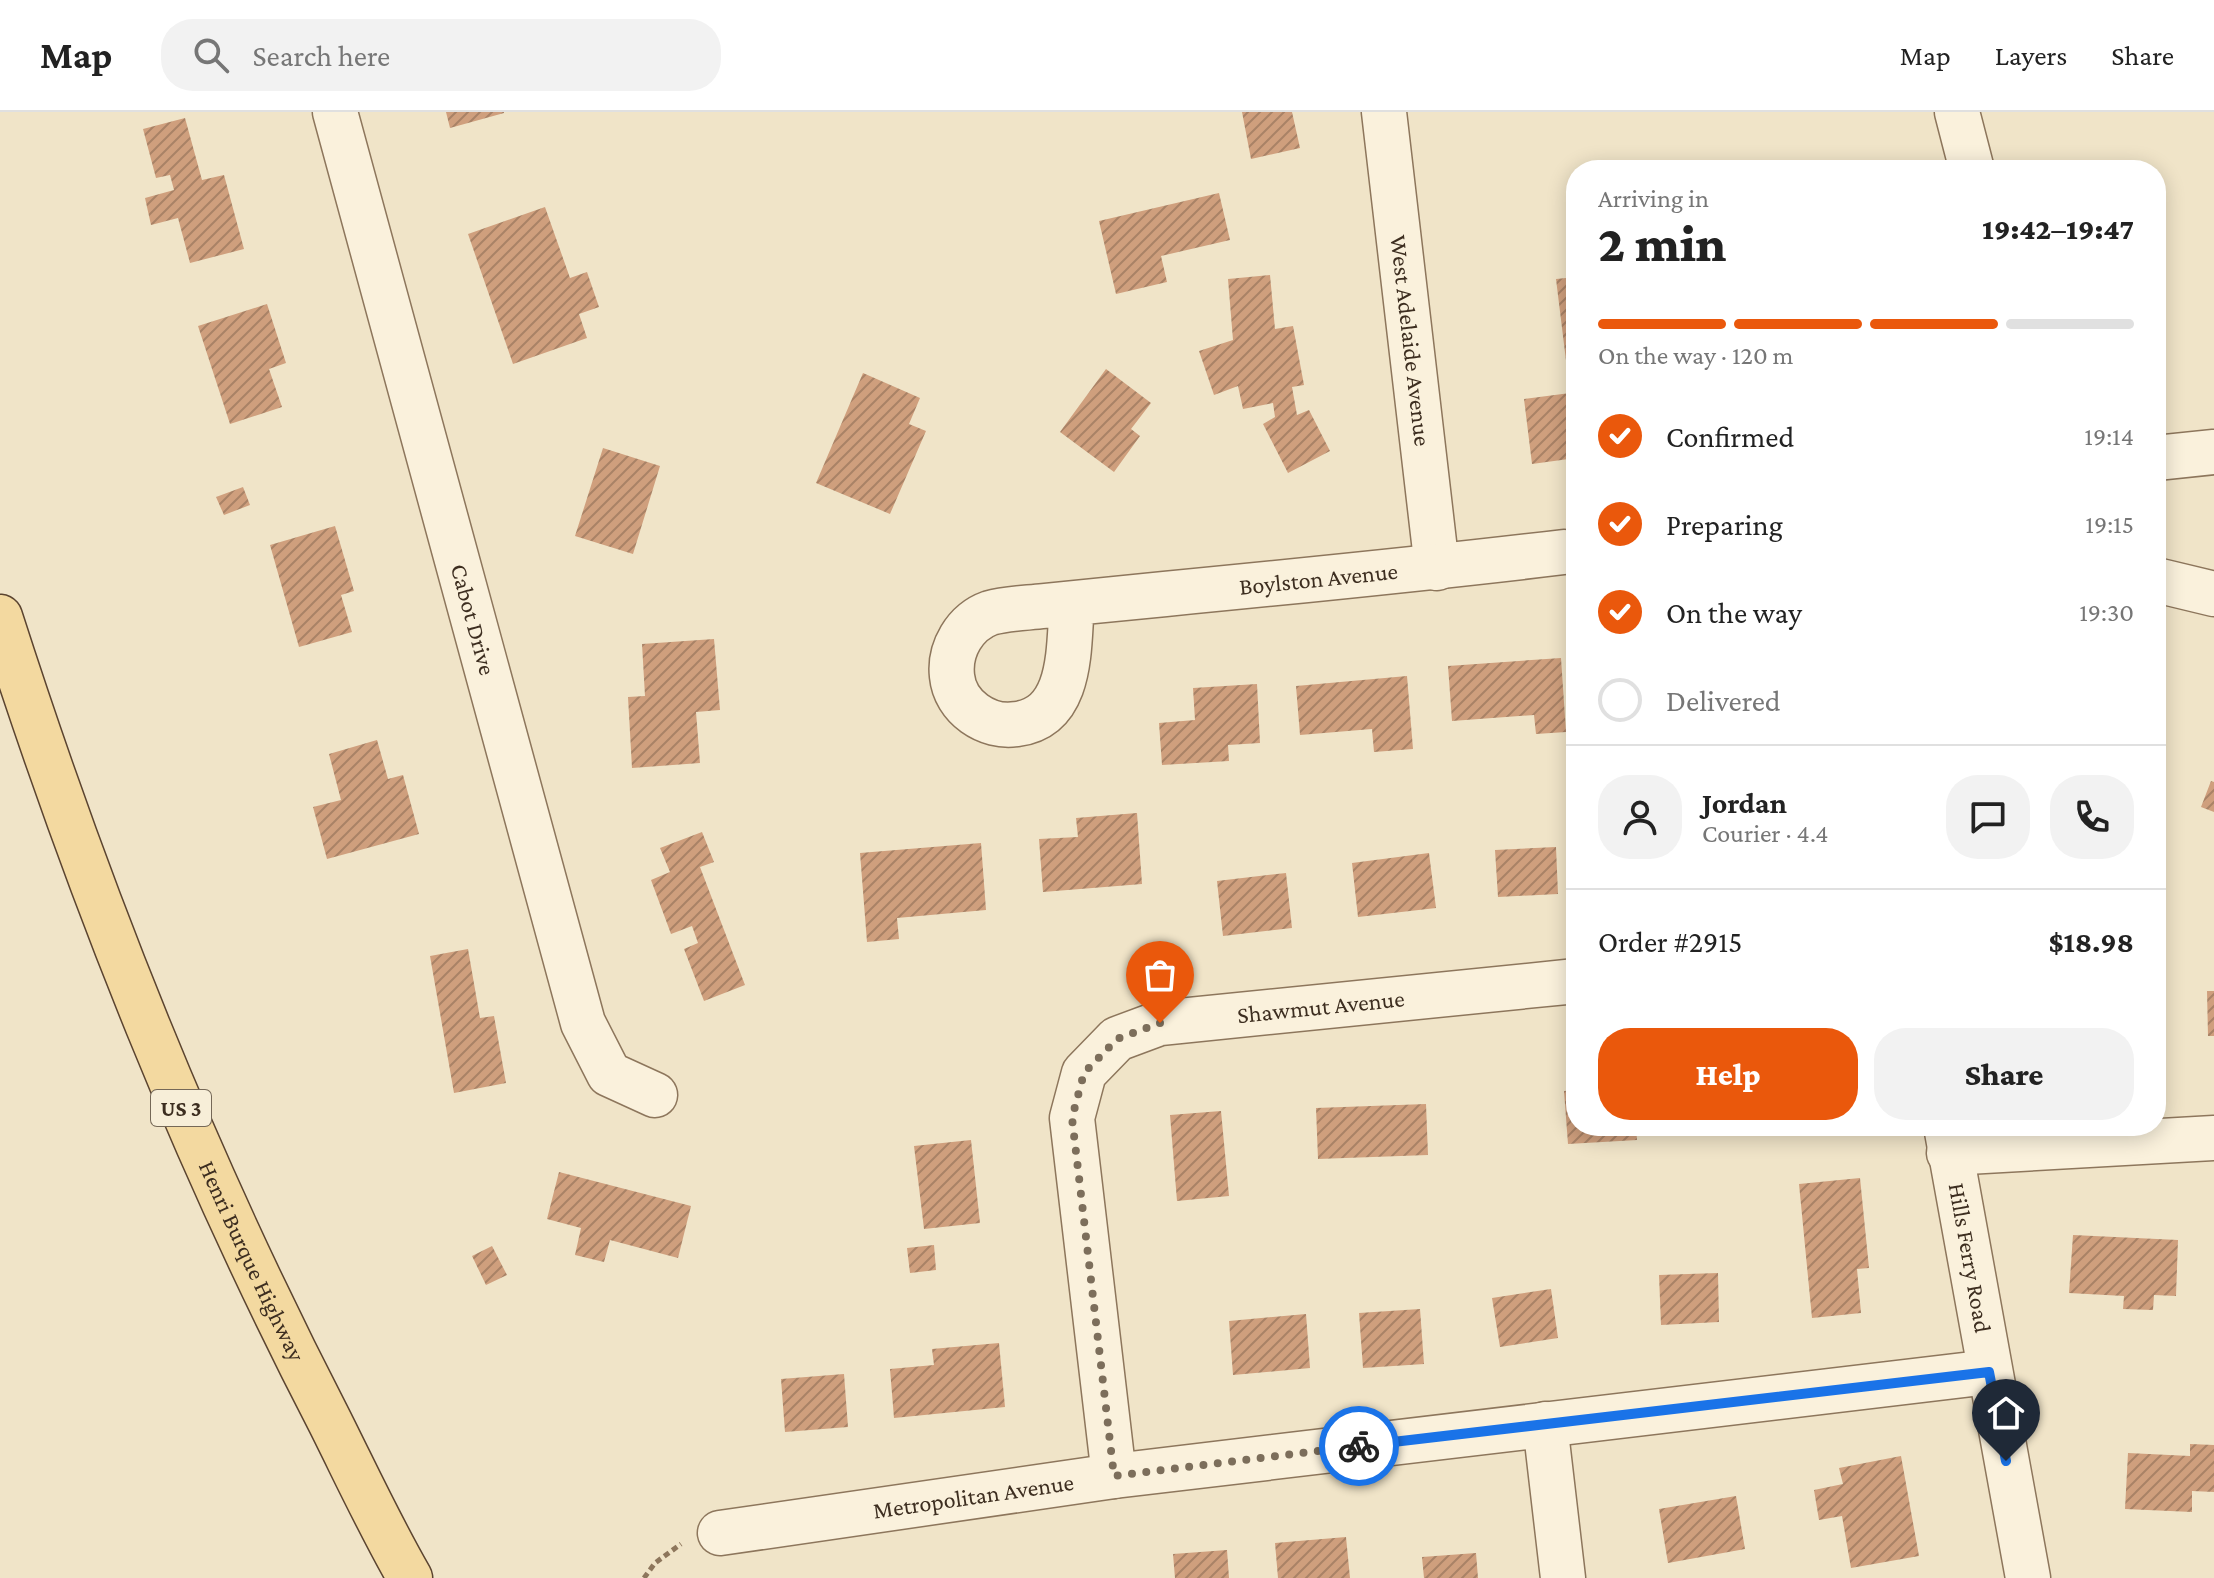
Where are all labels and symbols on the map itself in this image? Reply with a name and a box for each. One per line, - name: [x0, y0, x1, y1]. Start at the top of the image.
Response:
- street label: West Adelaide Avenue: [1385, 233, 1437, 447]
- street label: Boylston Avenue: [1238, 557, 1399, 600]
- street label: Cabot Drive: [446, 561, 502, 678]
- pin: [1126, 941, 1194, 1023]
- street label: Shawmut Avenue: [1236, 984, 1406, 1028]
- road number: US 3: [151, 1090, 211, 1126]
- street label: Henri Burque Highway: [194, 1156, 311, 1366]
- street label: Hills Ferry Road: [1944, 1181, 1997, 1335]
- pin: [1972, 1379, 2040, 1461]
- courier: [1319, 1406, 1399, 1486]
- street label: Metropolitan Avenue: [871, 1468, 1075, 1524]

